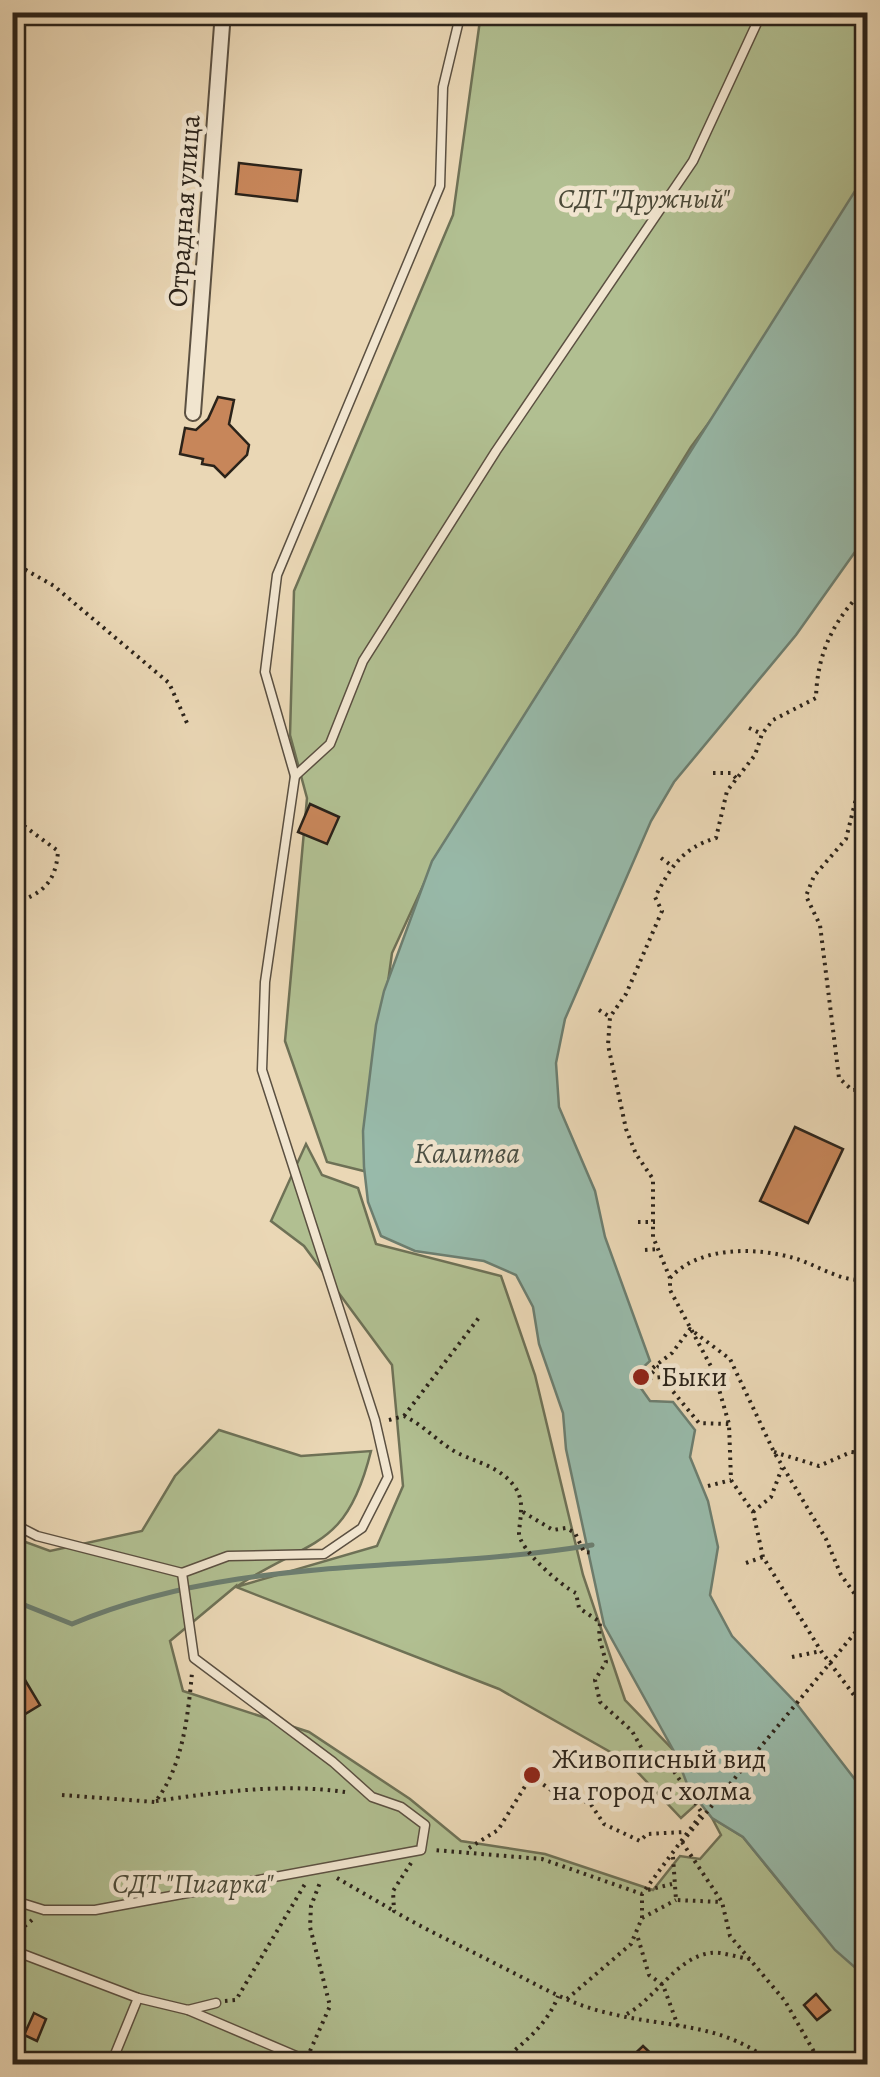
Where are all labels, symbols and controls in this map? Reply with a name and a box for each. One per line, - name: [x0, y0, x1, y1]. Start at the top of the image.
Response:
- street label: Отрадная улица: [158, 113, 210, 309]
- park label: СДТ "Дружный": [558, 180, 731, 218]
- water label: Калитва: [414, 1133, 520, 1173]
- place label: Быки: [661, 1358, 727, 1396]
- marker: Быки: [630, 1366, 652, 1388]
- place label: Живописный вид на город с холма: [552, 1740, 766, 1810]
- marker: Живописный вид на город с холма: [521, 1764, 543, 1786]
- park label: СДТ "Пигарка": [112, 1865, 274, 1903]

